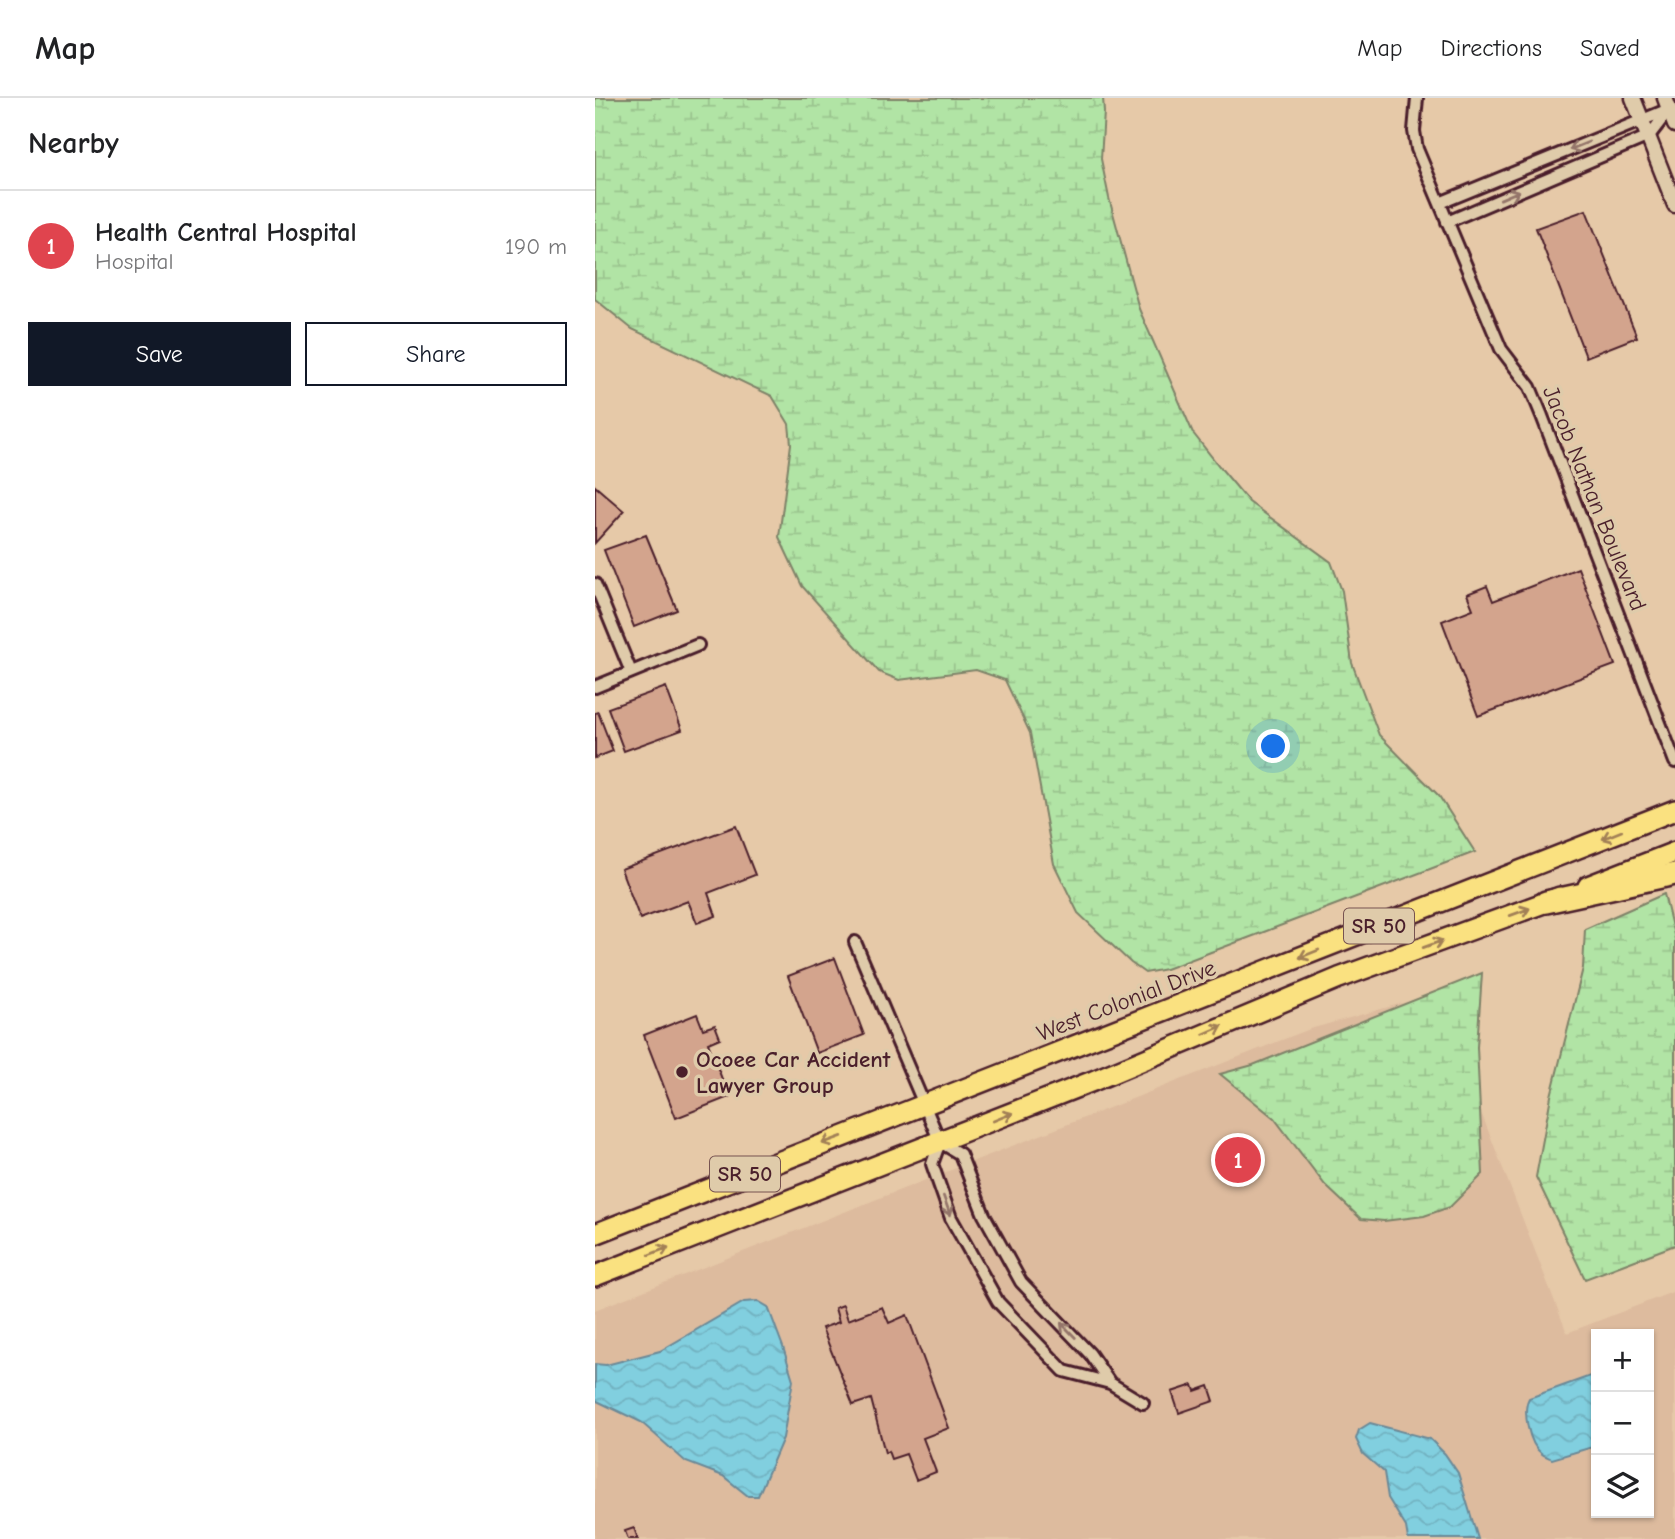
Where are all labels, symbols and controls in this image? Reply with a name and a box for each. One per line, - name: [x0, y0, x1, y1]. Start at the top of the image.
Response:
- text: Map: [35, 29, 96, 67]
- text: Map: [1357, 34, 1403, 62]
- text: Directions: [1441, 34, 1542, 62]
- text: Saved: [1580, 34, 1640, 62]
- text: Nearby: [28, 126, 119, 161]
- one-way arrow: [1568, 140, 1590, 153]
- one-way arrow: [1499, 188, 1520, 201]
- text: Health Central Hospital: [95, 218, 357, 248]
- text: 1: [46, 233, 56, 260]
- text: 190 m: [505, 233, 567, 260]
- text: Hospital: [95, 248, 173, 275]
- button: Save: [28, 322, 291, 386]
- button: Share: [305, 322, 567, 386]
- street label: Jacob Nathan Boulevard: [1537, 382, 1652, 615]
- your location: [1256, 729, 1290, 763]
- one-way arrow: [1601, 830, 1623, 843]
- one-way arrow: [1508, 905, 1530, 917]
- road number: SR 50: [1344, 908, 1414, 944]
- one-way arrow: [1422, 937, 1444, 949]
- one-way arrow: [1298, 948, 1320, 961]
- street label: West Colonial Drive: [1033, 954, 1219, 1047]
- one-way arrow: [1202, 1023, 1224, 1036]
- place label: Ocoee Car Accident Lawyer Group: [696, 1046, 891, 1099]
- marker: Ocoee Car Accident Lawyer Group: [674, 1064, 690, 1080]
- one-way arrow: [992, 1109, 1013, 1122]
- pin: 1: [1215, 1134, 1261, 1186]
- one-way arrow: [822, 1135, 844, 1147]
- road number: SR 50: [710, 1156, 780, 1192]
- one-way arrow: [942, 1195, 954, 1217]
- one-way arrow: [647, 1244, 669, 1257]
- one-way arrow: [1059, 1322, 1076, 1339]
- map controls: [1591, 1329, 1654, 1518]
- button: +: [1591, 1329, 1654, 1392]
- button: −: [1591, 1392, 1654, 1455]
- button: layers: [1591, 1455, 1654, 1518]

